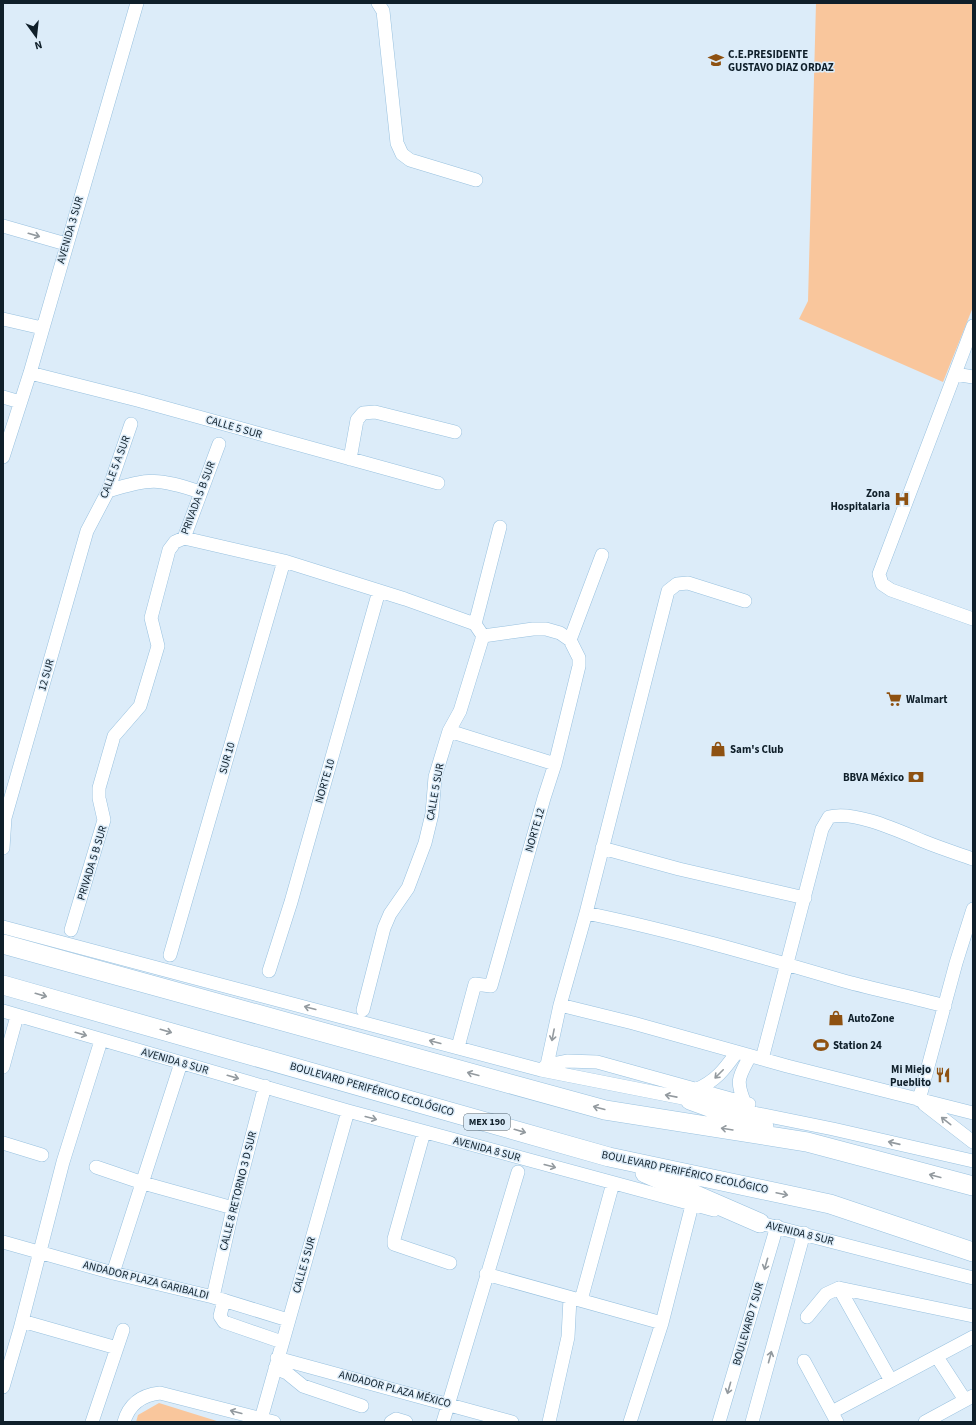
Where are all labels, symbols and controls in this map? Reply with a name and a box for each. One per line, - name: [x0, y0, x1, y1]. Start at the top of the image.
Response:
- north arrow: [16, 16, 56, 56]
- text: N: [33, 37, 44, 53]
- place label: C.E.PRESIDENTE GUSTAVO DIAZ ORDAZ: [728, 47, 834, 75]
- school or university icon: C.E.PRESIDENTE GUSTAVO DIAZ ORDAZ: [707, 51, 725, 69]
- street label: AVENIDA 3 SUR: [53, 195, 87, 265]
- one-way arrow: [28, 232, 41, 239]
- street label: CALLE 5 SUR: [204, 412, 264, 442]
- street label: CALLE 5 A SUR: [96, 433, 134, 501]
- street label: PRIVADA 5 B SUR: [177, 459, 219, 537]
- place label: Zona Hospitalaria: [830, 486, 890, 514]
- hospital icon: Zona Hospitalaria: [893, 490, 911, 508]
- street label: 12 SUR: [34, 657, 58, 693]
- supermarket icon: Walmart: [885, 690, 903, 708]
- place label: Walmart: [906, 692, 948, 707]
- street label: SUR 10: [215, 740, 239, 776]
- shop icon: Sam's Club: [709, 740, 727, 758]
- place label: Sam's Club: [730, 742, 784, 757]
- street label: NORTE 10: [312, 757, 338, 805]
- street label: CALLE 5 SUR: [423, 762, 447, 822]
- bank icon: BBVA México: [907, 768, 925, 786]
- place label: BBVA México: [843, 770, 904, 785]
- street label: NORTE 12: [522, 806, 548, 854]
- street label: PRIVADA 5 B SUR: [74, 824, 110, 902]
- one-way arrow: [34, 992, 47, 1000]
- one-way arrow: [303, 1004, 316, 1012]
- shop icon: AutoZone: [827, 1009, 845, 1027]
- place label: AutoZone: [847, 1011, 895, 1026]
- one-way arrow: [159, 1028, 172, 1035]
- one-way arrow: [549, 1028, 557, 1041]
- one-way arrow: [74, 1030, 87, 1038]
- sports icon: Station 24: [812, 1036, 830, 1054]
- one-way arrow: [429, 1037, 442, 1045]
- place label: Station 24: [833, 1038, 882, 1053]
- street label: AVENIDA 8 SUR: [140, 1044, 210, 1078]
- street label: BOULEVARD PERIFÉRICO ECOLÓGICO: [288, 1058, 456, 1120]
- place label: Mi Miejo Pueblito: [890, 1062, 931, 1090]
- restaurant icon: Mi Miejo Pueblito: [934, 1066, 952, 1084]
- one-way arrow: [467, 1070, 480, 1077]
- one-way arrow: [714, 1070, 724, 1079]
- one-way arrow: [226, 1074, 239, 1081]
- one-way arrow: [665, 1092, 678, 1100]
- one-way arrow: [592, 1104, 605, 1111]
- one-way arrow: [364, 1114, 377, 1122]
- road number: MEX 190: [464, 1114, 510, 1130]
- one-way arrow: [941, 1117, 952, 1125]
- one-way arrow: [721, 1125, 734, 1133]
- one-way arrow: [513, 1128, 526, 1135]
- street label: CALLE 8 RETORNO 3 D SUR: [216, 1130, 260, 1252]
- street label: AVENIDA 8 SUR: [452, 1133, 522, 1165]
- one-way arrow: [888, 1138, 901, 1146]
- street label: BOULEVARD PERIFÉRICO ECOLÓGICO: [600, 1147, 770, 1197]
- one-way arrow: [544, 1163, 557, 1170]
- one-way arrow: [929, 1172, 942, 1179]
- one-way arrow: [775, 1190, 788, 1198]
- street label: AVENIDA 8 SUR: [765, 1217, 835, 1249]
- street label: CALLE 5 SUR: [289, 1235, 319, 1295]
- street label: ANDADOR PLAZA GARIBALDI: [82, 1257, 210, 1303]
- one-way arrow: [762, 1257, 769, 1270]
- street label: BOULEVARD 7 SUR: [729, 1281, 767, 1367]
- one-way arrow: [767, 1351, 774, 1364]
- street label: ANDADOR PLAZA MÉXICO: [337, 1367, 453, 1411]
- one-way arrow: [725, 1382, 732, 1395]
- one-way arrow: [230, 1408, 243, 1415]

